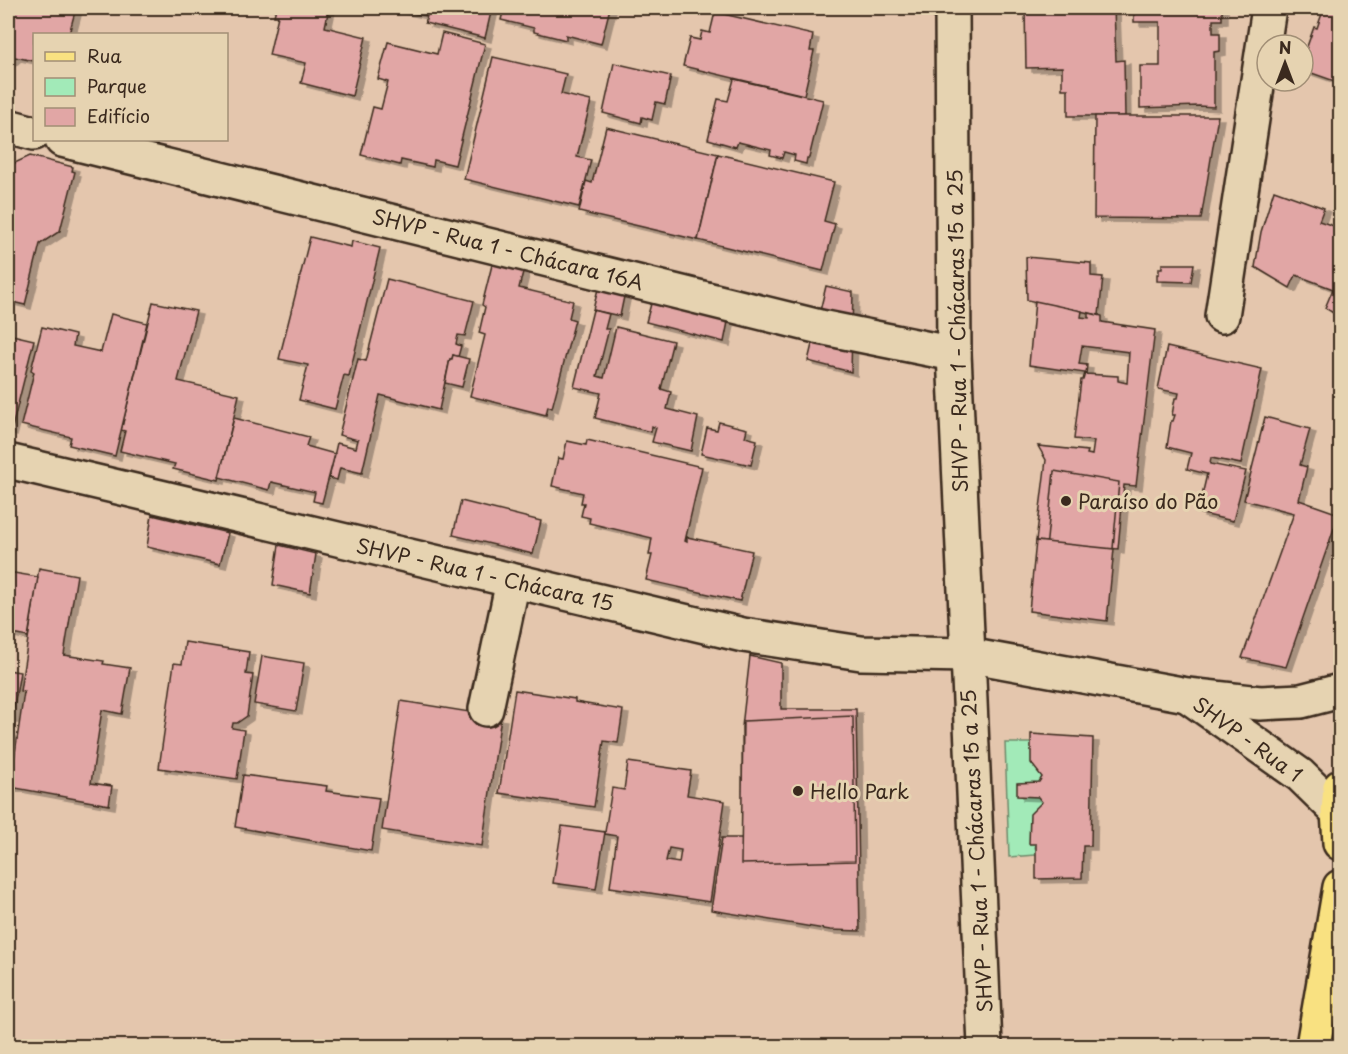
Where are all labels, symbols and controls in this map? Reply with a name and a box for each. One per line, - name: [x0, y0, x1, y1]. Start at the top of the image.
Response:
- legend: [33, 33, 228, 141]
- north arrow: [1255, 33, 1315, 93]
- text: N: [1279, 35, 1291, 59]
- text: Rua: [87, 42, 122, 69]
- text: Parque: [87, 72, 147, 99]
- text: Edifício: [87, 102, 150, 129]
- street label: SHVP - Rua 1 - Chácaras 15 a 25: [939, 169, 975, 493]
- street label: SHVP - Rua 1 - Chácara 16A: [369, 201, 647, 297]
- place label: Paraíso do Pão: [1078, 486, 1218, 516]
- marker: Paraíso do Pão: [1059, 494, 1073, 508]
- street label: SHVP - Rua 1 - Chácara 15: [353, 530, 617, 618]
- street label: SHVP - Rua 1 - Chácaras 15 a 25: [953, 689, 999, 1013]
- street label: SHVP - Rua 1: [1187, 689, 1309, 789]
- place label: Hello Park: [810, 776, 909, 806]
- marker: Hello Park: [791, 784, 805, 798]

